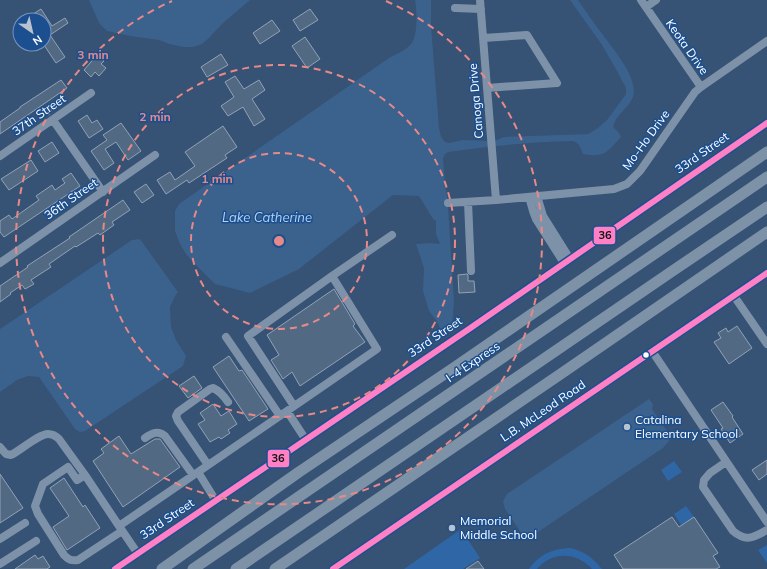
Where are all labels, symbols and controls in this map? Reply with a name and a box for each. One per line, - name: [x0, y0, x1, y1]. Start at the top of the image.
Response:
- north arrow: [12, 12, 52, 52]
- street label: Keota Drive: [663, 16, 712, 77]
- text: N: [30, 32, 45, 48]
- text: 3 min: [77, 47, 109, 62]
- street label: Canoga Drive: [465, 63, 486, 139]
- street label: 37th Street: [9, 91, 68, 139]
- street label: Mo-Ho Drive: [619, 107, 672, 173]
- text: 2 min: [139, 109, 171, 124]
- street label: 33rd Street: [672, 129, 731, 177]
- text: 1 min: [201, 171, 233, 186]
- street label: 36th Street: [41, 175, 100, 223]
- water label: Lake Catherine: [222, 209, 312, 225]
- line badge: 36: [593, 226, 616, 245]
- text: 36: [598, 228, 612, 242]
- centre of rings: [272, 234, 286, 248]
- street label: 33rd Street: [405, 313, 465, 360]
- street label: I-4 Express: [443, 338, 503, 385]
- unlabelled marker: [641, 350, 651, 360]
- street label: L.B. McLeod Road: [497, 377, 588, 445]
- place label: Catalina Elementary School: [635, 412, 738, 441]
- marker: Catalina Elementary School: [622, 422, 632, 432]
- line badge: 36: [267, 449, 290, 468]
- text: 36: [271, 451, 285, 465]
- street label: 33rd Street: [137, 495, 197, 542]
- place label: Memorial Middle School: [460, 513, 537, 542]
- marker: Memorial Middle School: [447, 523, 457, 533]

